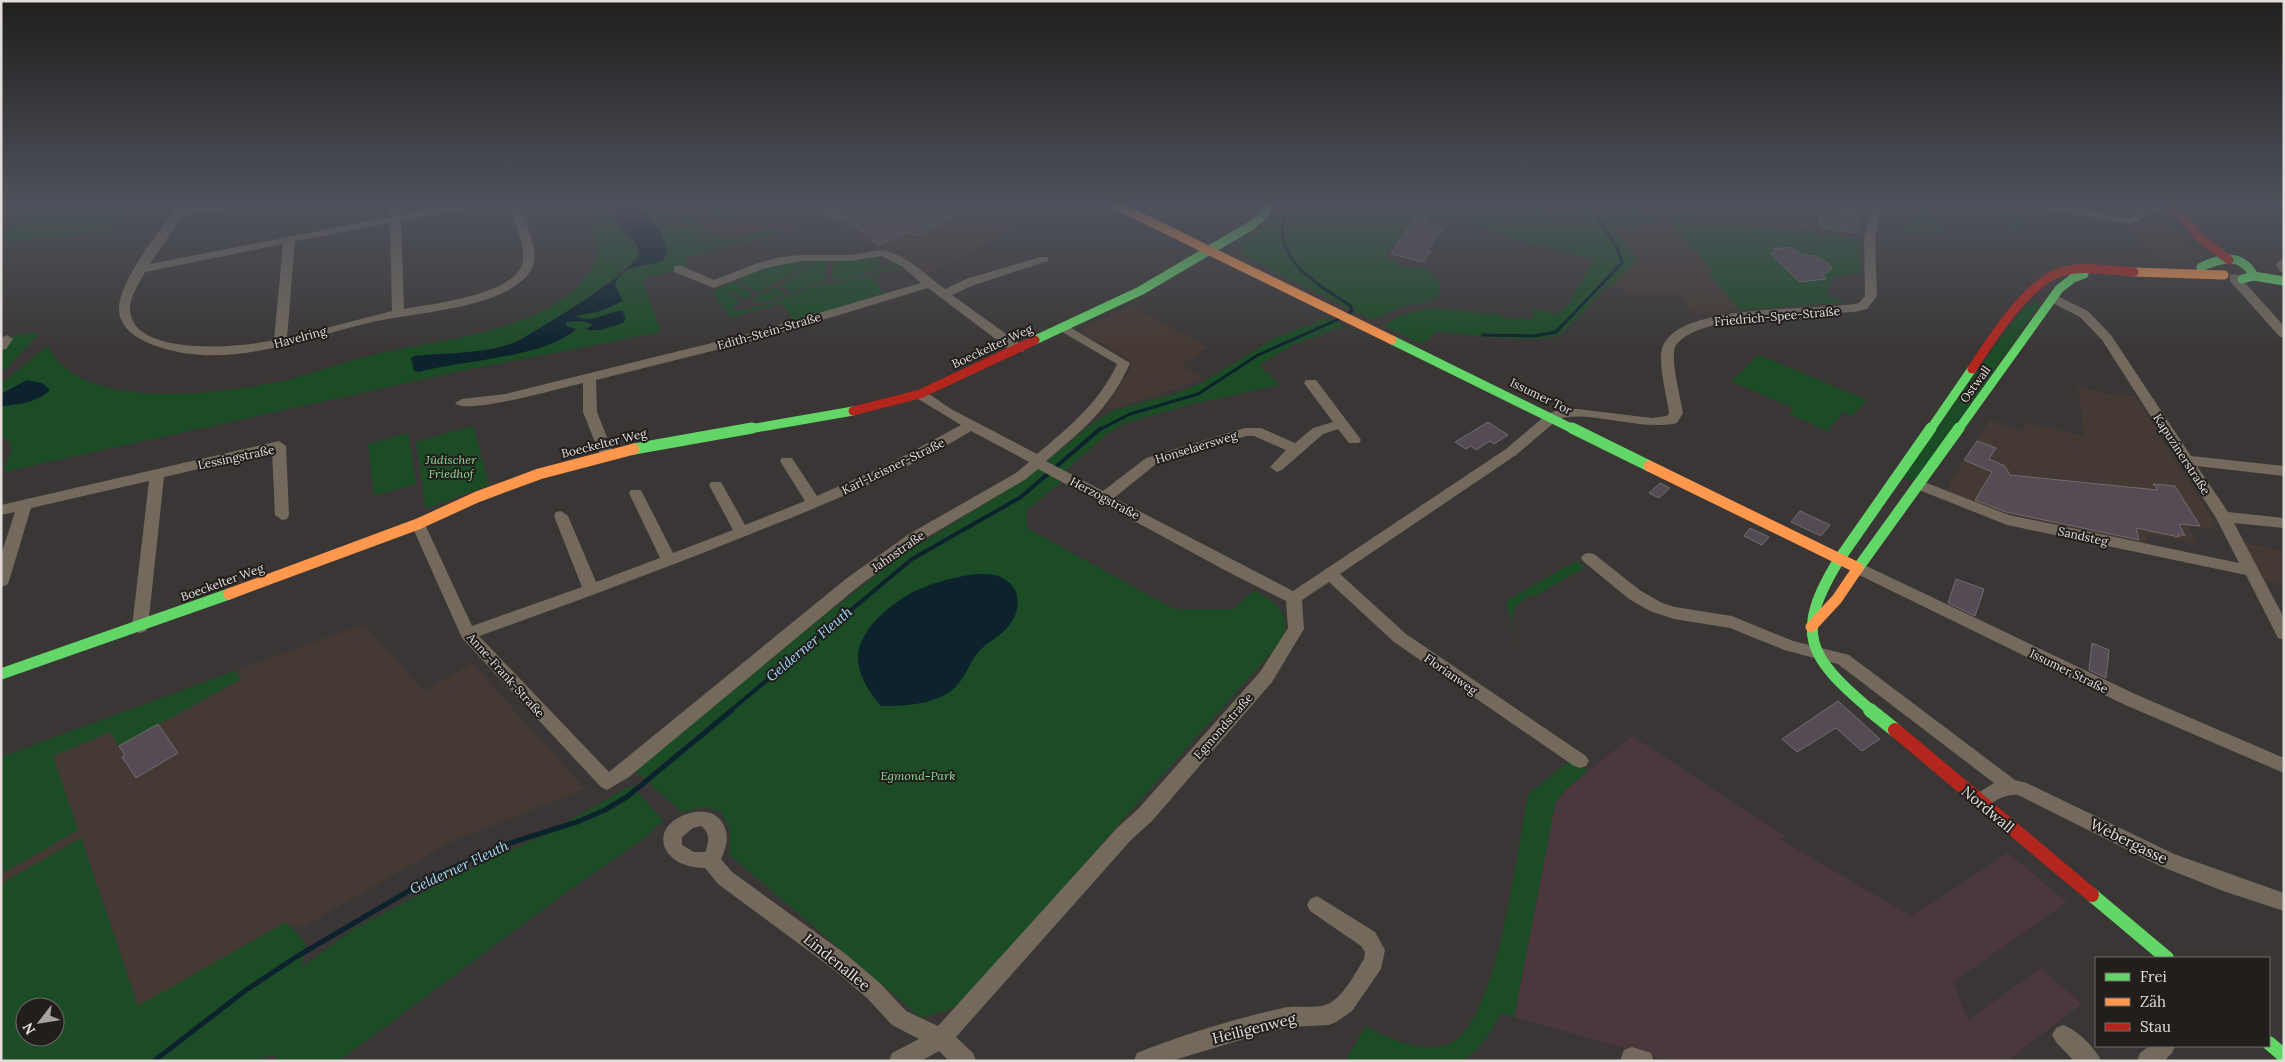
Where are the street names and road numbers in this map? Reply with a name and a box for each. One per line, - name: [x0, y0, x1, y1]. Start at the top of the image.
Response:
- street label: Friedrich-Spee-Straße: [1713, 303, 1841, 329]
- street label: Edith-Stein-Straße: [715, 309, 823, 353]
- street label: Boeckelter Weg: [949, 321, 1035, 371]
- street label: Havelring: [272, 323, 328, 351]
- street label: Ostwall: [1957, 363, 1993, 405]
- street label: Issumer Tor: [1508, 375, 1575, 418]
- street label: Kapuzinerstraße: [2150, 411, 2214, 498]
- street label: Boeckelter Weg: [560, 425, 649, 461]
- street label: Honselaersweg: [1153, 427, 1239, 467]
- street label: Karl-Leisner-Straße: [839, 434, 947, 497]
- street label: Lessingstraße: [196, 441, 276, 472]
- street label: Herzogstraße: [1068, 473, 1143, 523]
- street label: Sandsteg: [2057, 523, 2110, 549]
- street label: Jahnstraße: [868, 527, 928, 575]
- street label: Boeckelter Weg: [178, 560, 266, 604]
- street label: Anne-Frank-Straße: [463, 629, 548, 721]
- street label: Issumer Straße: [2027, 646, 2111, 697]
- street label: Florianweg: [1422, 650, 1481, 698]
- street label: Egmondstraße: [1190, 690, 1256, 762]
- street label: Nordwall: [1958, 781, 2018, 837]
- street label: Webergasse: [2087, 814, 2171, 868]
- street label: Lindenallee: [800, 929, 874, 995]
- street label: Heiligenweg: [1210, 1008, 1298, 1048]

